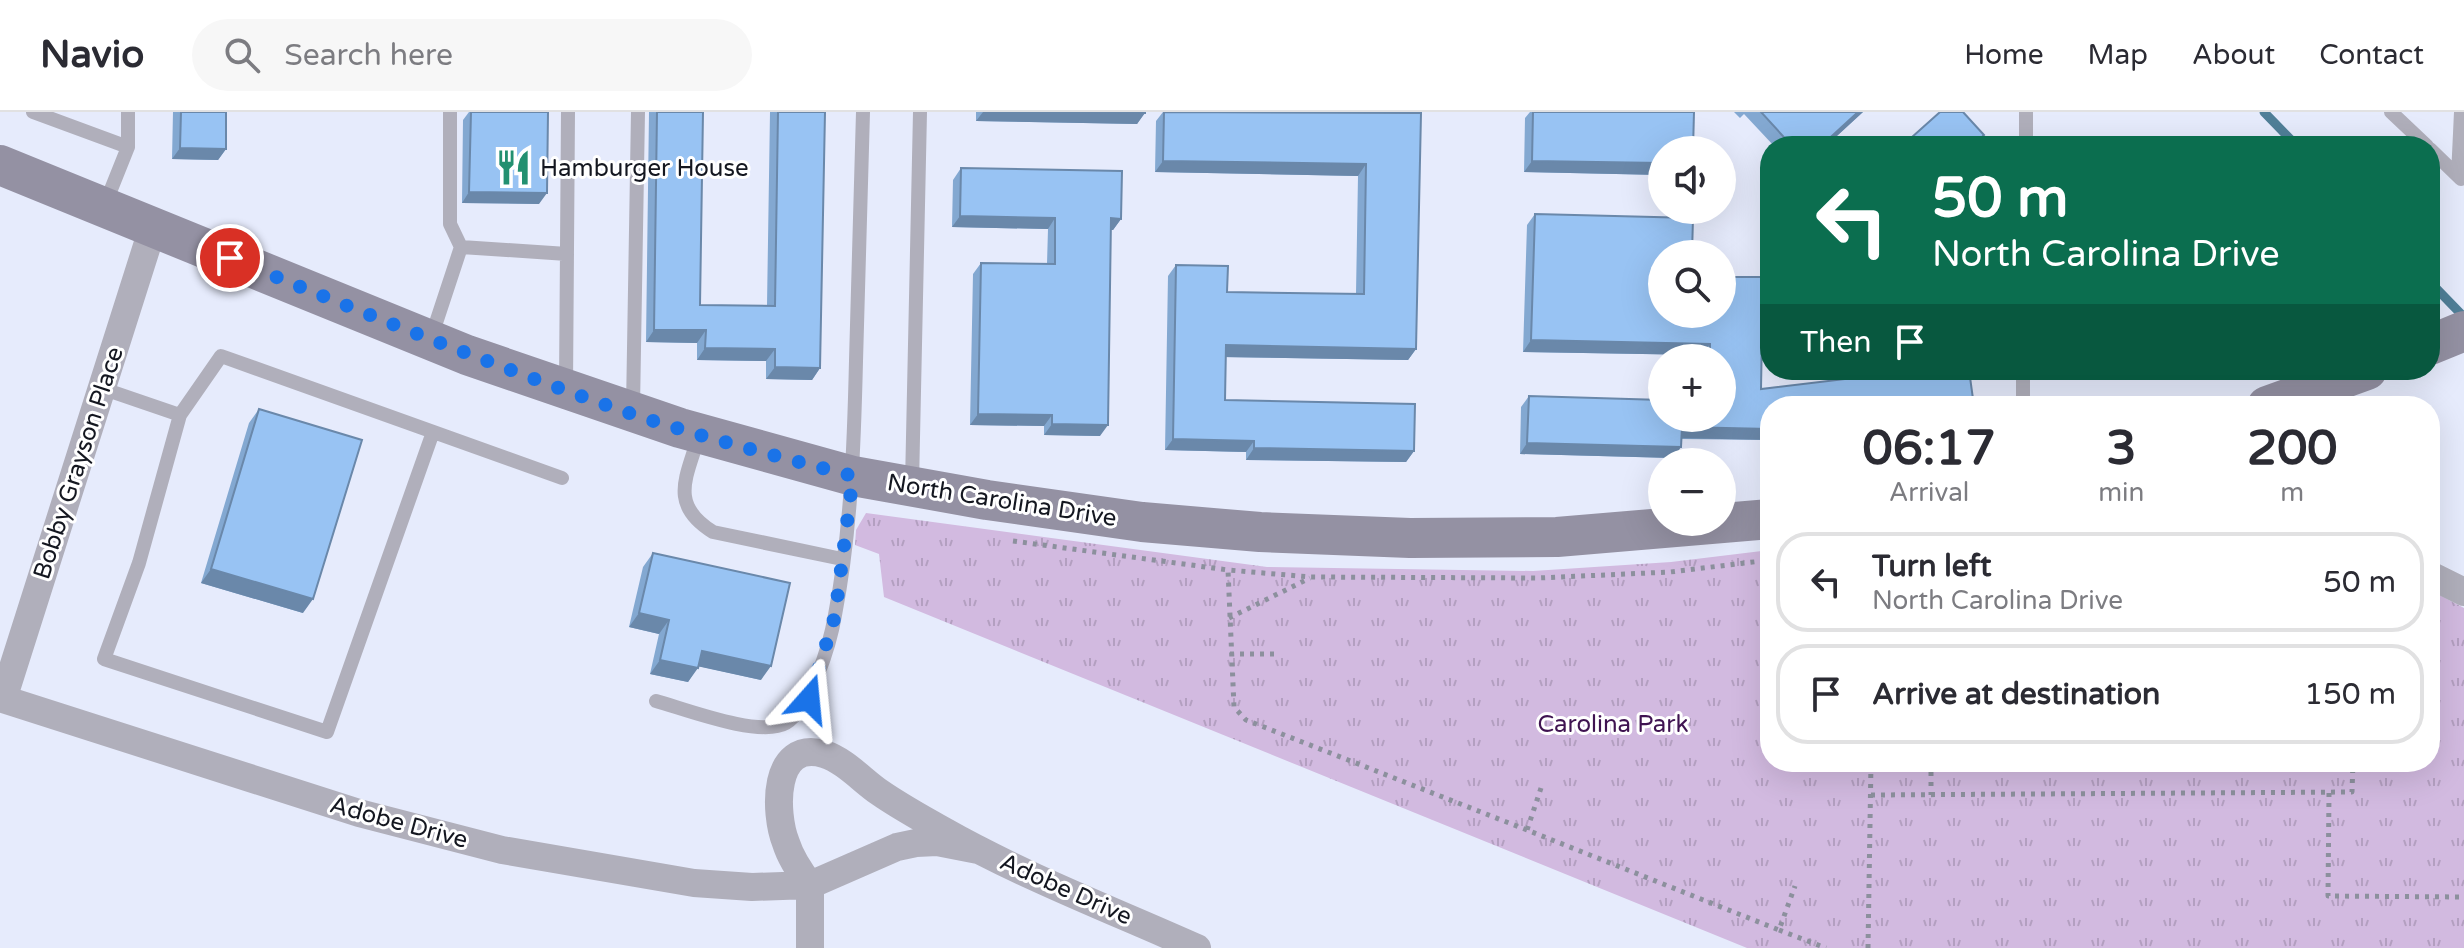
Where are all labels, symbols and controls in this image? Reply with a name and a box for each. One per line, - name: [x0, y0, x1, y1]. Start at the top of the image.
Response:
- search box: [192, 19, 752, 91]
- text: Navio: [40, 32, 144, 78]
- icon: search: [220, 33, 264, 77]
- text: Search here: [284, 37, 453, 74]
- text: Home: [1964, 38, 2044, 72]
- text: Map: [2088, 38, 2148, 72]
- text: About: [2192, 38, 2275, 72]
- text: Contact: [2319, 38, 2424, 72]
- map controls: [1648, 136, 1736, 536]
- button: sound: [1648, 136, 1736, 224]
- restaurant icon: Hamburger House: [495, 149, 533, 187]
- place label: Hamburger House: [540, 154, 749, 183]
- text: 50 m: [1932, 165, 2068, 232]
- icon: left: [1800, 168, 1904, 272]
- pin: [196, 224, 264, 292]
- text: North Carolina Drive: [1932, 233, 2280, 276]
- icon: arrive: [208, 236, 252, 280]
- button: search: [1648, 240, 1736, 328]
- icon: arrive: [1888, 320, 1932, 364]
- text: Then: [1800, 324, 1872, 361]
- street label: Bobby Grayson Place: [27, 343, 130, 583]
- button: +: [1648, 344, 1736, 432]
- text: 06:17: [1863, 420, 1996, 478]
- text: 3: [2106, 420, 2136, 478]
- text: 200: [2247, 420, 2337, 478]
- button: −: [1648, 448, 1736, 536]
- street label: North Carolina Drive: [885, 468, 1119, 533]
- text: Arrival: [1889, 477, 1969, 508]
- text: min: [2098, 477, 2144, 508]
- text: m: [2280, 477, 2304, 508]
- text: Turn left: [1872, 548, 1991, 585]
- icon: left: [1804, 560, 1848, 604]
- text: 50 m: [2323, 564, 2396, 601]
- text: North Carolina Drive: [1872, 585, 2123, 616]
- position arrow: [767, 657, 851, 741]
- icon: arrive: [1804, 672, 1848, 716]
- text: Arrive at destination: [1872, 676, 2160, 713]
- text: 150 m: [2304, 676, 2396, 713]
- park label: Carolina Park: [1537, 710, 1689, 739]
- street label: Adobe Drive: [327, 790, 471, 855]
- street label: Adobe Drive: [995, 847, 1136, 931]

